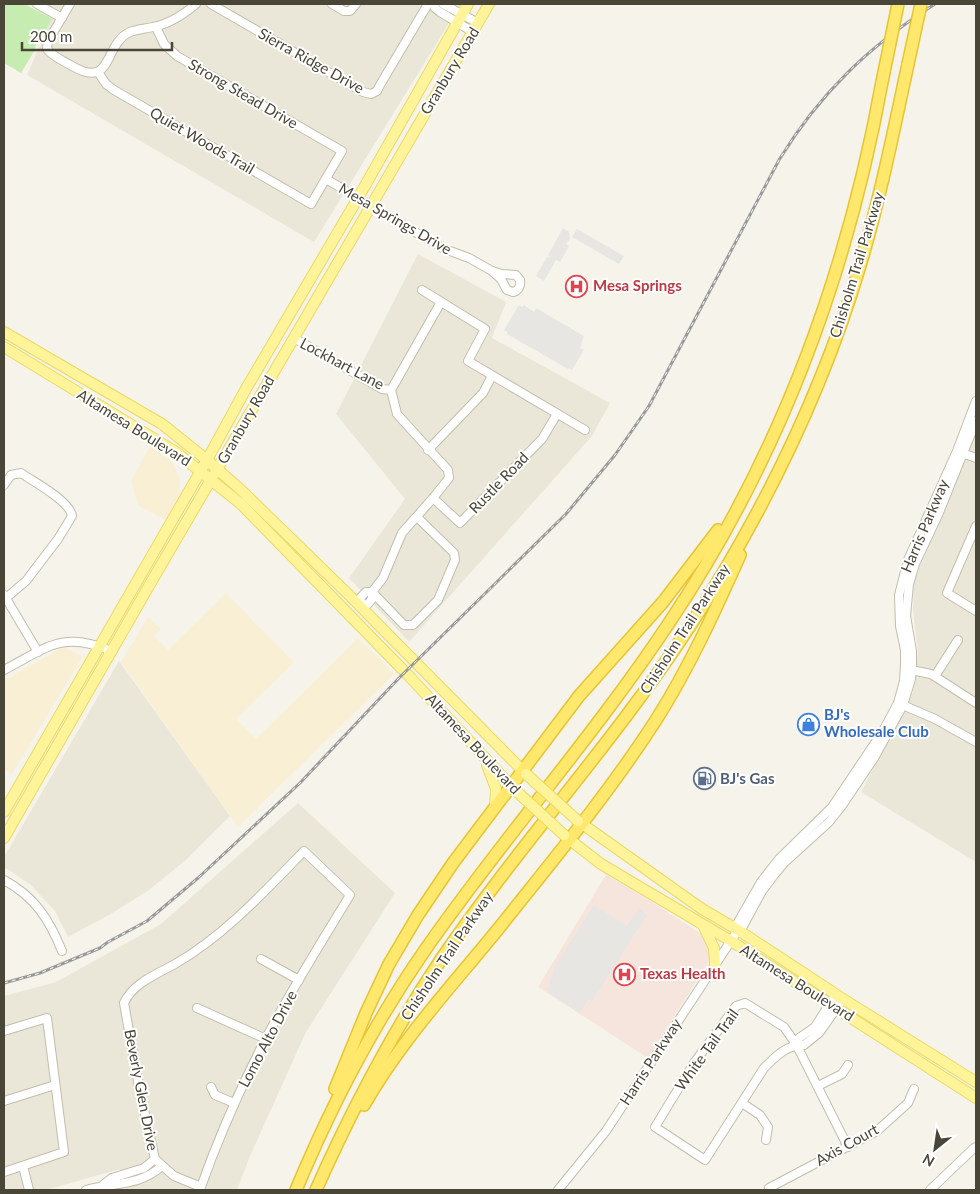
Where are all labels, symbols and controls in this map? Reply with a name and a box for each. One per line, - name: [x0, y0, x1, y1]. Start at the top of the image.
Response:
- scale bar: [22, 20, 172, 52]
- street label: Sierra Ridge Drive: [255, 24, 368, 97]
- street label: Granbury Road: [416, 24, 482, 117]
- text: 200 m: [30, 27, 72, 45]
- street label: Strong Stead Drive: [186, 54, 301, 132]
- street label: Quiet Woods Trail: [147, 103, 258, 177]
- street label: Mesa Springs Drive: [336, 179, 455, 258]
- street label: Chisholm Trail Parkway: [825, 189, 887, 340]
- hospital icon: Mesa Springs: [565, 274, 589, 298]
- place label: Mesa Springs: [593, 276, 682, 294]
- street label: Lockhart Lane: [297, 333, 388, 393]
- street label: Granbury Road: [213, 372, 278, 467]
- street label: Altamesa Boulevard: [74, 385, 195, 469]
- street label: Rustle Road: [465, 448, 532, 517]
- street label: Harris Parkway: [896, 476, 952, 575]
- street label: Chisholm Trail Parkway: [635, 560, 733, 697]
- street label: Altamesa Boulevard: [423, 689, 525, 797]
- place label: BJ's Wholesale Club: [824, 705, 929, 740]
- shop icon: BJ's Wholesale Club: [796, 712, 820, 736]
- fuel station icon: BJ's Gas: [692, 767, 716, 791]
- place label: BJ's Gas: [720, 769, 775, 787]
- street label: Chisholm Trail Parkway: [396, 887, 496, 1023]
- street label: Altamesa Boulevard: [737, 940, 858, 1024]
- hospital icon: Texas Health: [612, 962, 636, 986]
- place label: Texas Health: [640, 964, 725, 982]
- street label: Lomo Alto Drive: [234, 987, 300, 1090]
- street label: White Tail Trail: [671, 1005, 742, 1094]
- street label: Harris Parkway: [616, 1015, 685, 1108]
- street label: Beverly Glen Drive: [121, 1028, 163, 1152]
- street label: Axis Court: [812, 1119, 882, 1169]
- north arrow: [910, 1124, 960, 1174]
- text: N: [919, 1151, 937, 1171]

